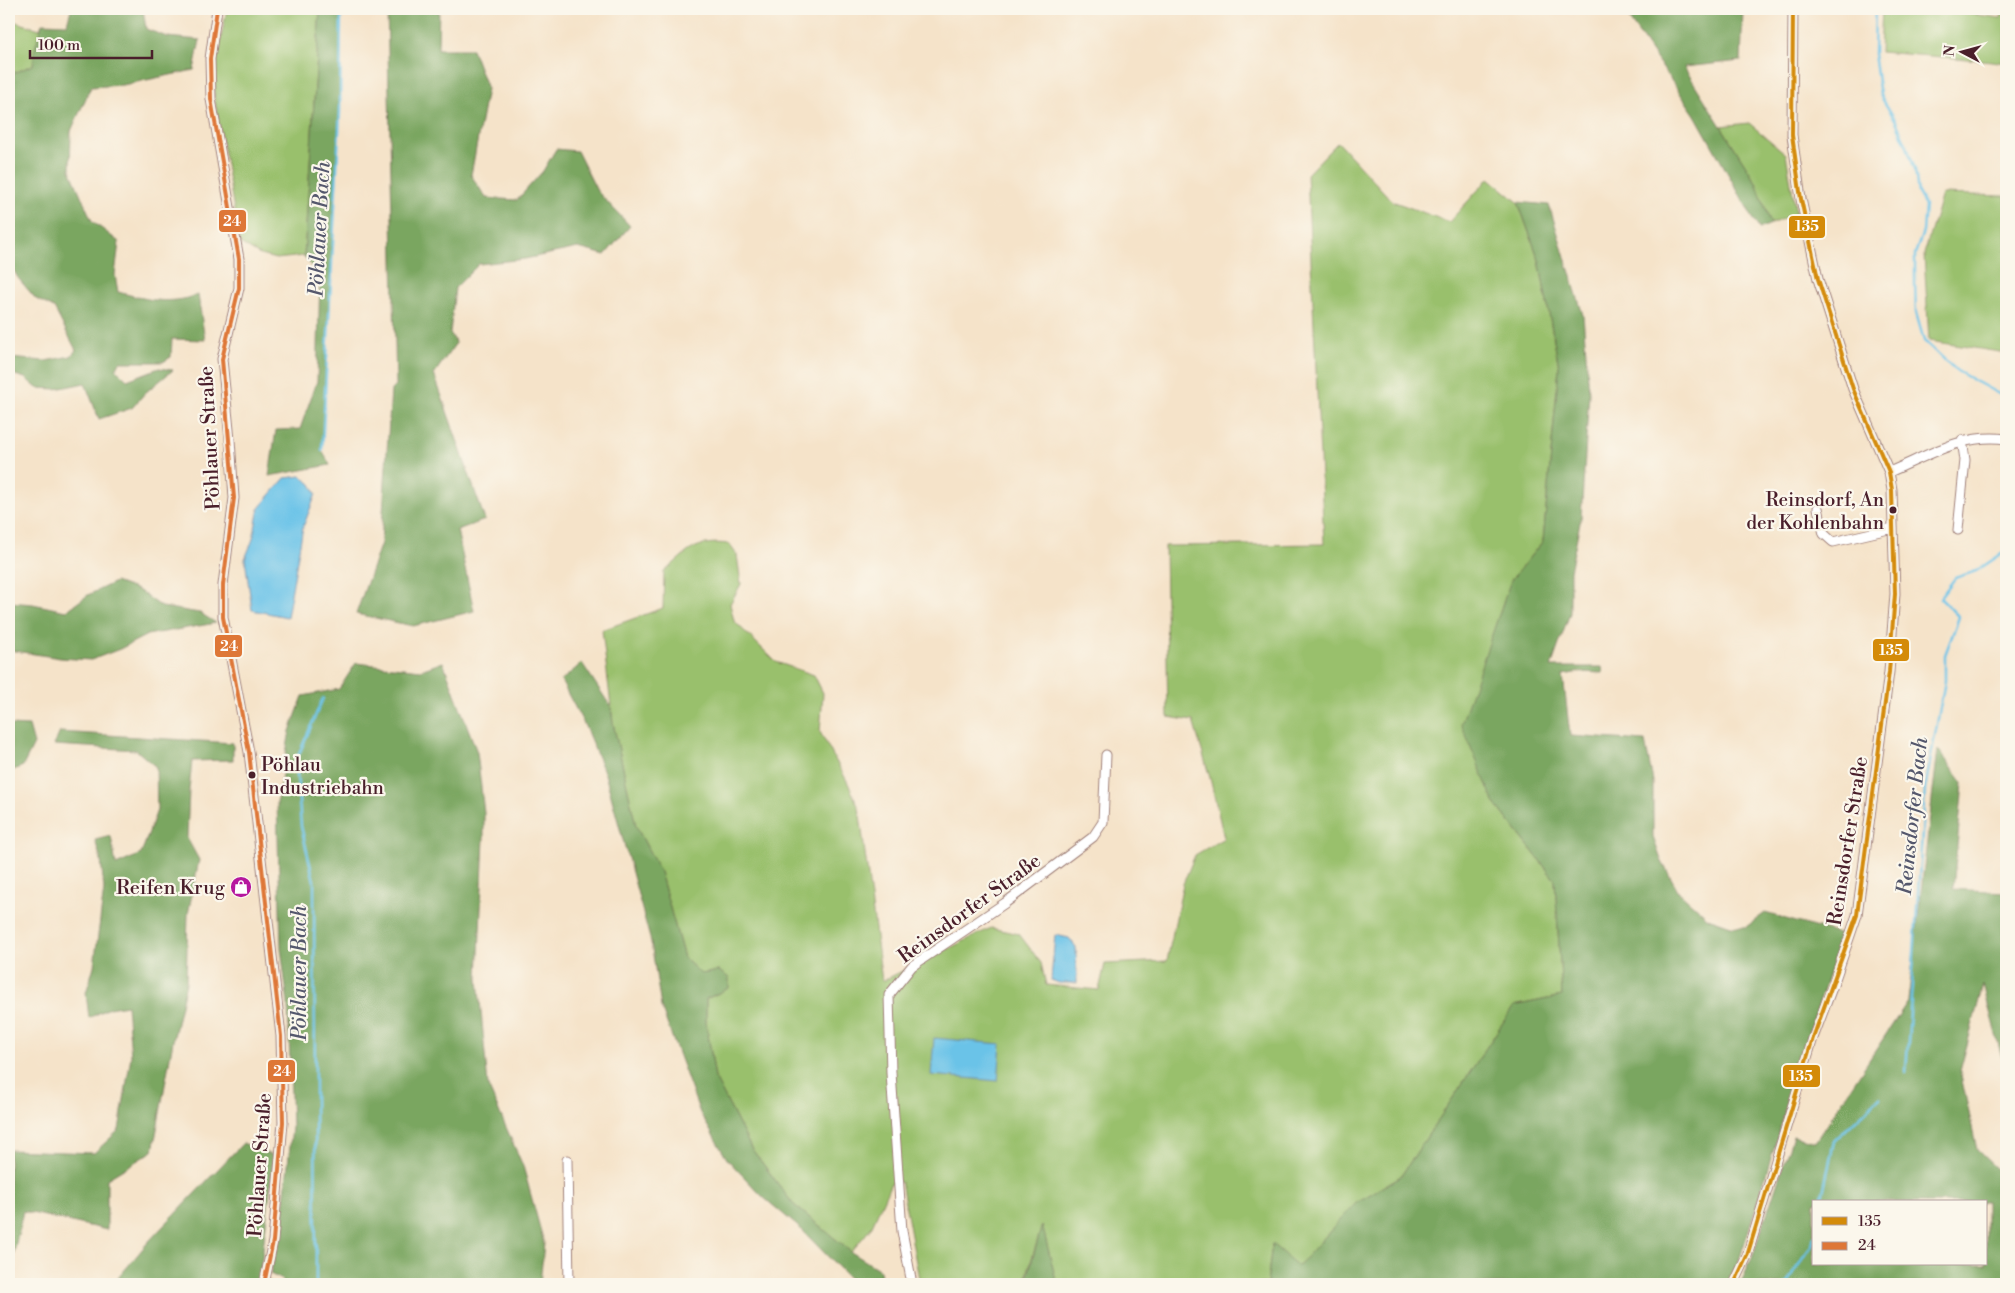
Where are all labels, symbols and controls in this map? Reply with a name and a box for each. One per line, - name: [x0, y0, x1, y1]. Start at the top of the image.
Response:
- scale bar: [30, 28, 152, 60]
- north arrow: [1938, 28, 1988, 78]
- text: 100 m: [38, 36, 80, 55]
- text: N: [1941, 44, 1960, 57]
- water label: Pöhlauer Bach: [303, 161, 337, 298]
- line badge: 24: [218, 209, 247, 233]
- text: 24: [223, 213, 241, 231]
- line badge: 135: [1788, 215, 1826, 239]
- text: 135: [1795, 218, 1819, 236]
- street label: Pöhlauer Straße: [194, 365, 227, 511]
- place label: Reinsdorf, An der Kohlenbahn: [1746, 488, 1884, 535]
- marker: Reinsdorf, An der Kohlenbahn: [1888, 505, 1898, 515]
- line badge: 24: [214, 634, 243, 658]
- text: 24: [220, 638, 238, 656]
- line badge: 135: [1872, 638, 1910, 662]
- text: 135: [1879, 642, 1903, 660]
- water label: Reinsdorfer Bach: [1892, 736, 1934, 897]
- place label: Pöhlau Industriebahn: [261, 753, 384, 800]
- street label: Reinsdorfer Straße: [1823, 755, 1874, 928]
- marker: Pöhlau Industriebahn: [247, 770, 257, 780]
- street label: Reinsdorfer Straße: [893, 849, 1046, 970]
- shop icon: Reifen Krug: [229, 875, 253, 899]
- place label: Reifen Krug: [116, 876, 226, 901]
- water label: Pöhlauer Bach: [287, 905, 313, 1042]
- line badge: 24: [267, 1059, 296, 1083]
- text: 24: [273, 1063, 291, 1081]
- line badge: 135: [1782, 1064, 1821, 1088]
- text: 135: [1789, 1068, 1813, 1086]
- street label: Pöhlauer Straße: [243, 1092, 278, 1238]
- legend: [1812, 1200, 1988, 1266]
- text: 135: [1858, 1212, 1881, 1231]
- text: 24: [1858, 1236, 1876, 1255]

